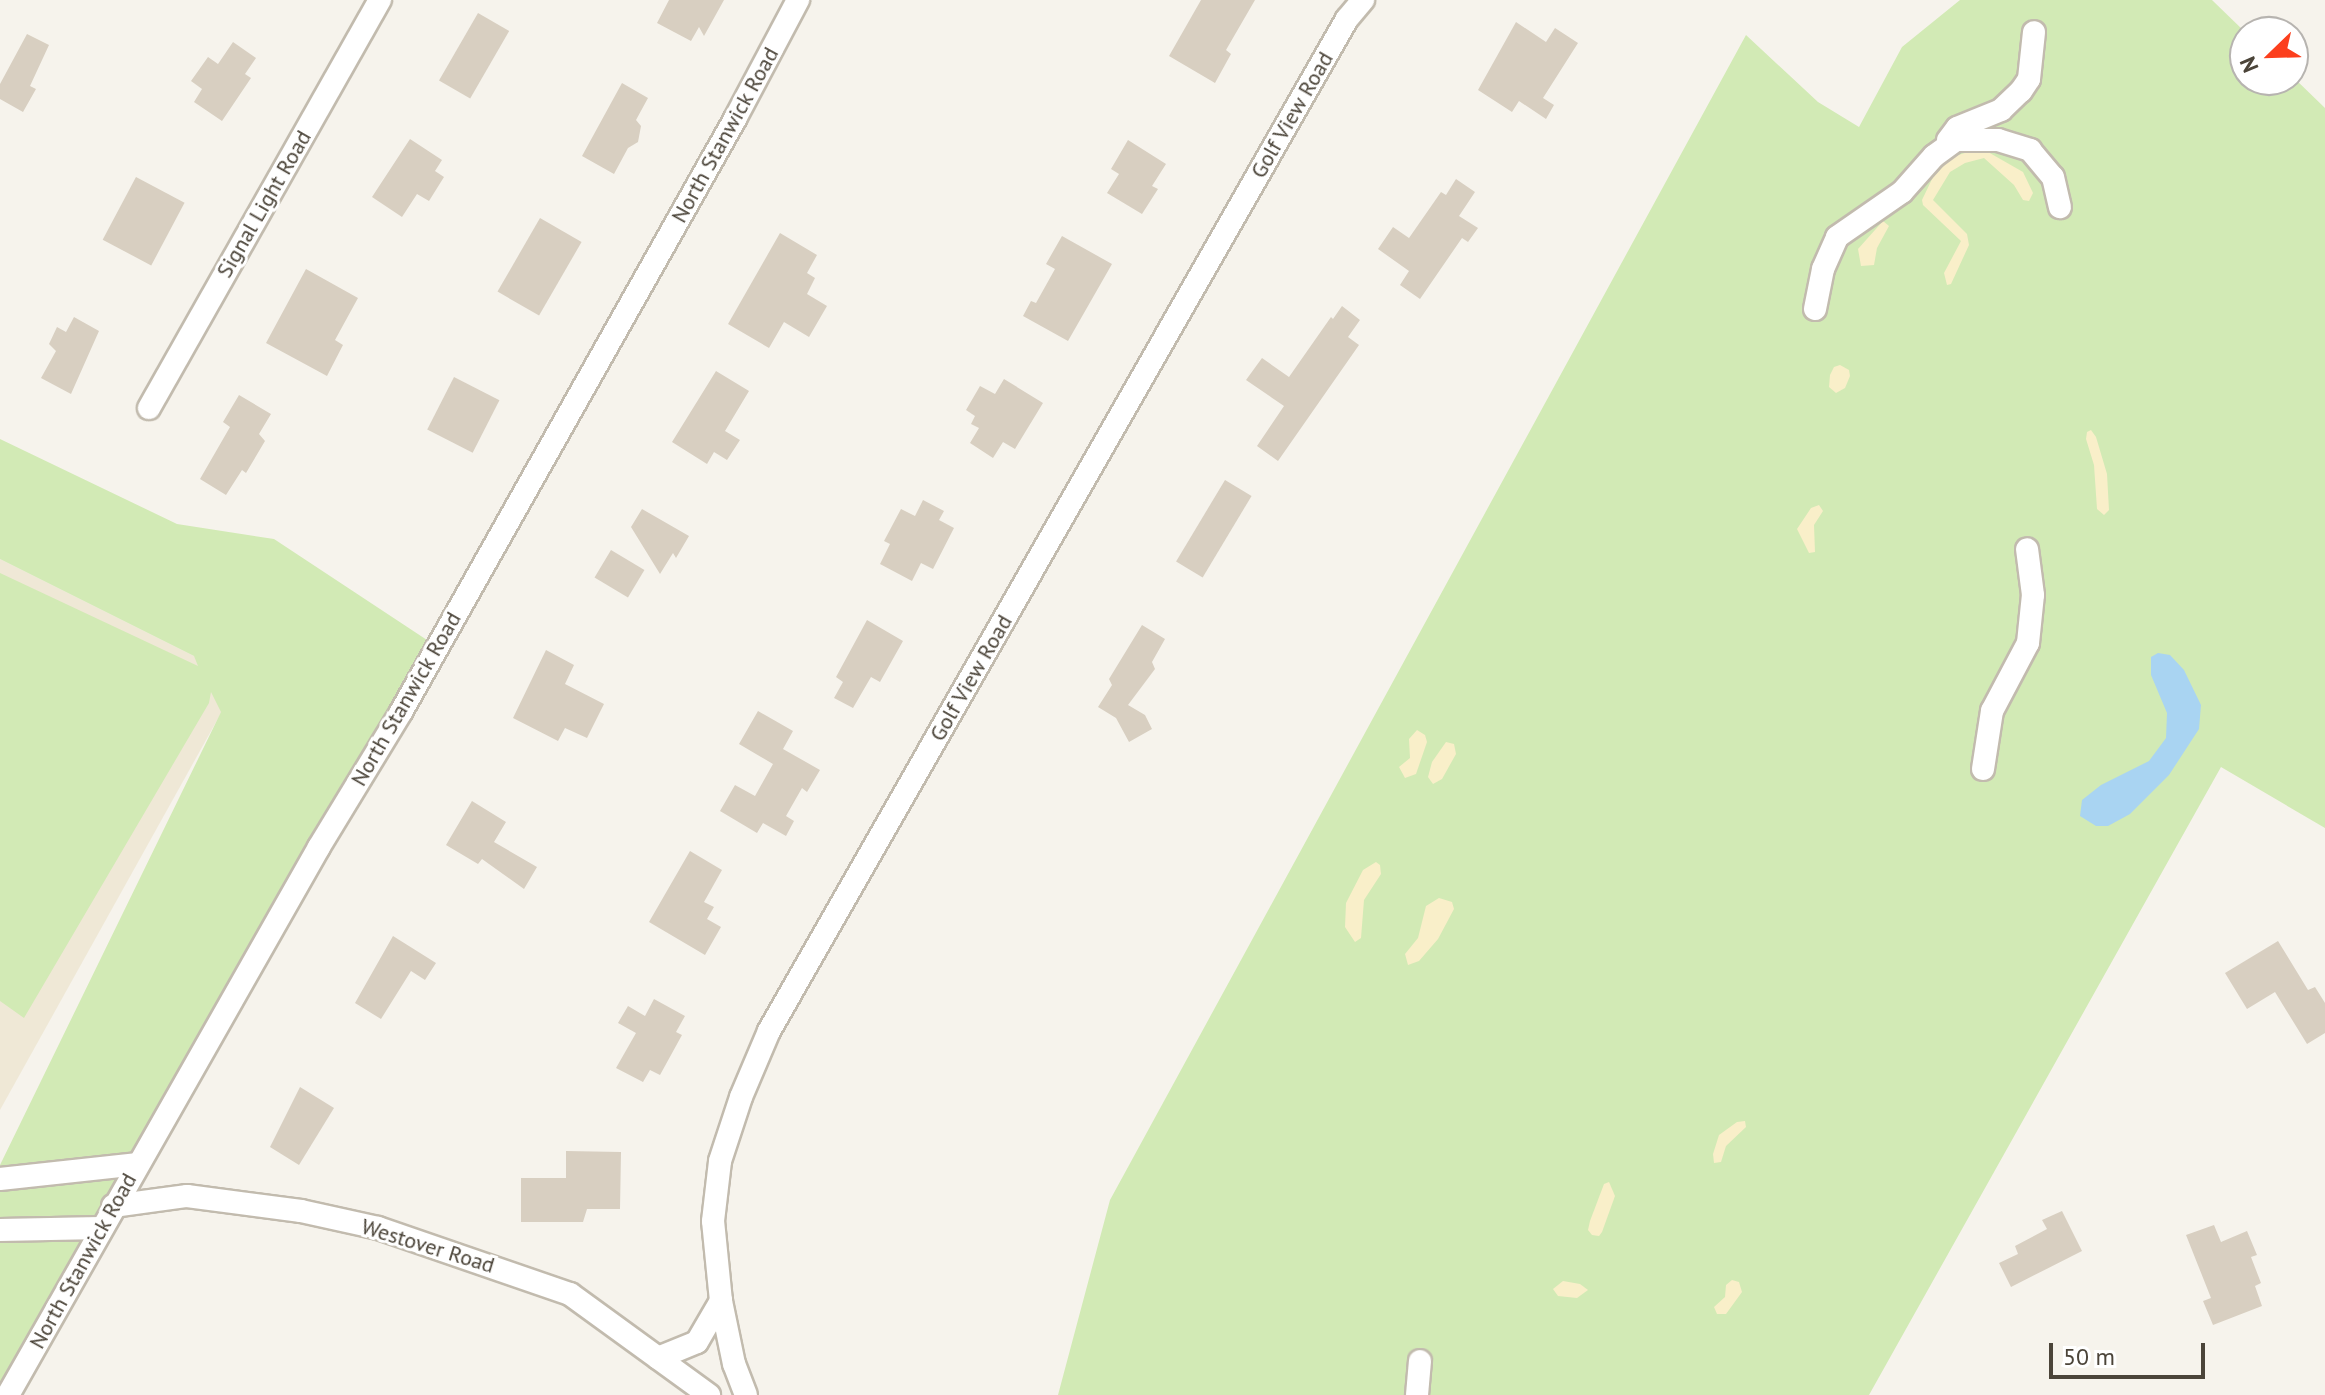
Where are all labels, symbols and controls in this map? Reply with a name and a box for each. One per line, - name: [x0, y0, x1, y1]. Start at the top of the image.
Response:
- north arrow: [2229, 16, 2309, 96]
- street label: North Stanwick Road: [666, 42, 784, 228]
- street label: Golf View Road: [1245, 47, 1339, 183]
- text: N: [2233, 52, 2264, 77]
- street label: Signal Light Road: [211, 126, 317, 282]
- street label: North Stanwick Road: [345, 607, 467, 791]
- street label: Golf View Road: [924, 610, 1018, 746]
- street label: North Stanwick Road: [24, 1168, 142, 1354]
- street label: Westover Road: [358, 1213, 498, 1279]
- scale bar: [2053, 1327, 2209, 1377]
- text: 50 m: [2063, 1341, 2115, 1372]

